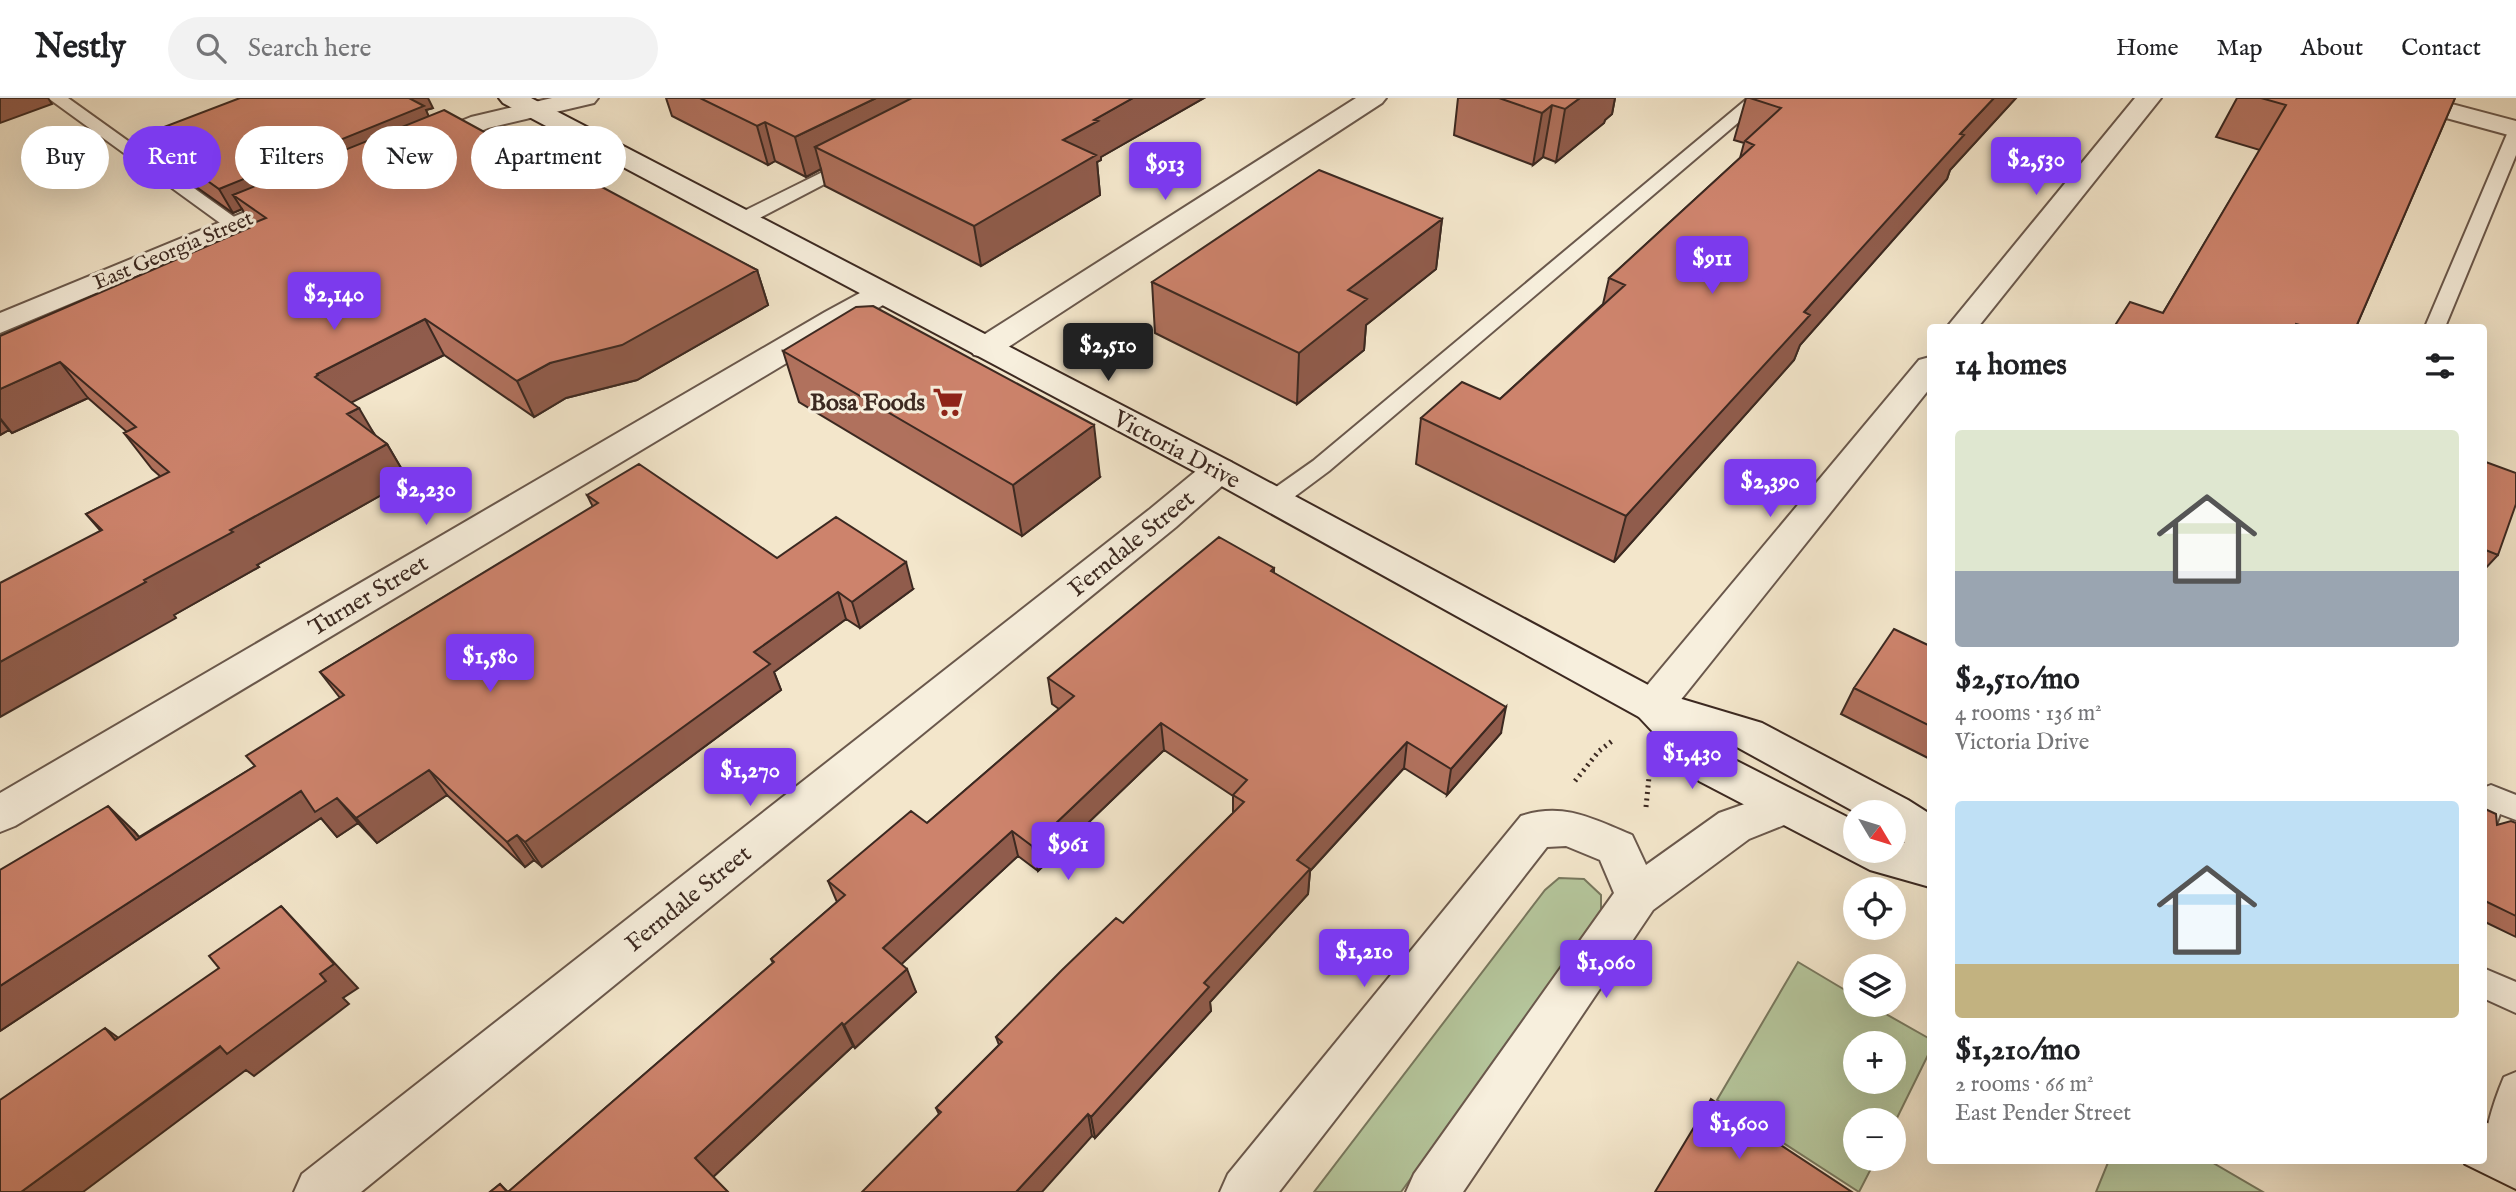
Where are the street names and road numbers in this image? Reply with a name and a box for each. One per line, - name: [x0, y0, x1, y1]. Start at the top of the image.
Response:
- street label: East Georgia Street: [90, 206, 258, 297]
- street label: Victoria Drive: [1106, 403, 1245, 497]
- street label: Ferndale Street: [1063, 484, 1201, 604]
- street label: Turner Street: [303, 548, 434, 644]
- street label: Ferndale Street: [620, 839, 758, 959]

